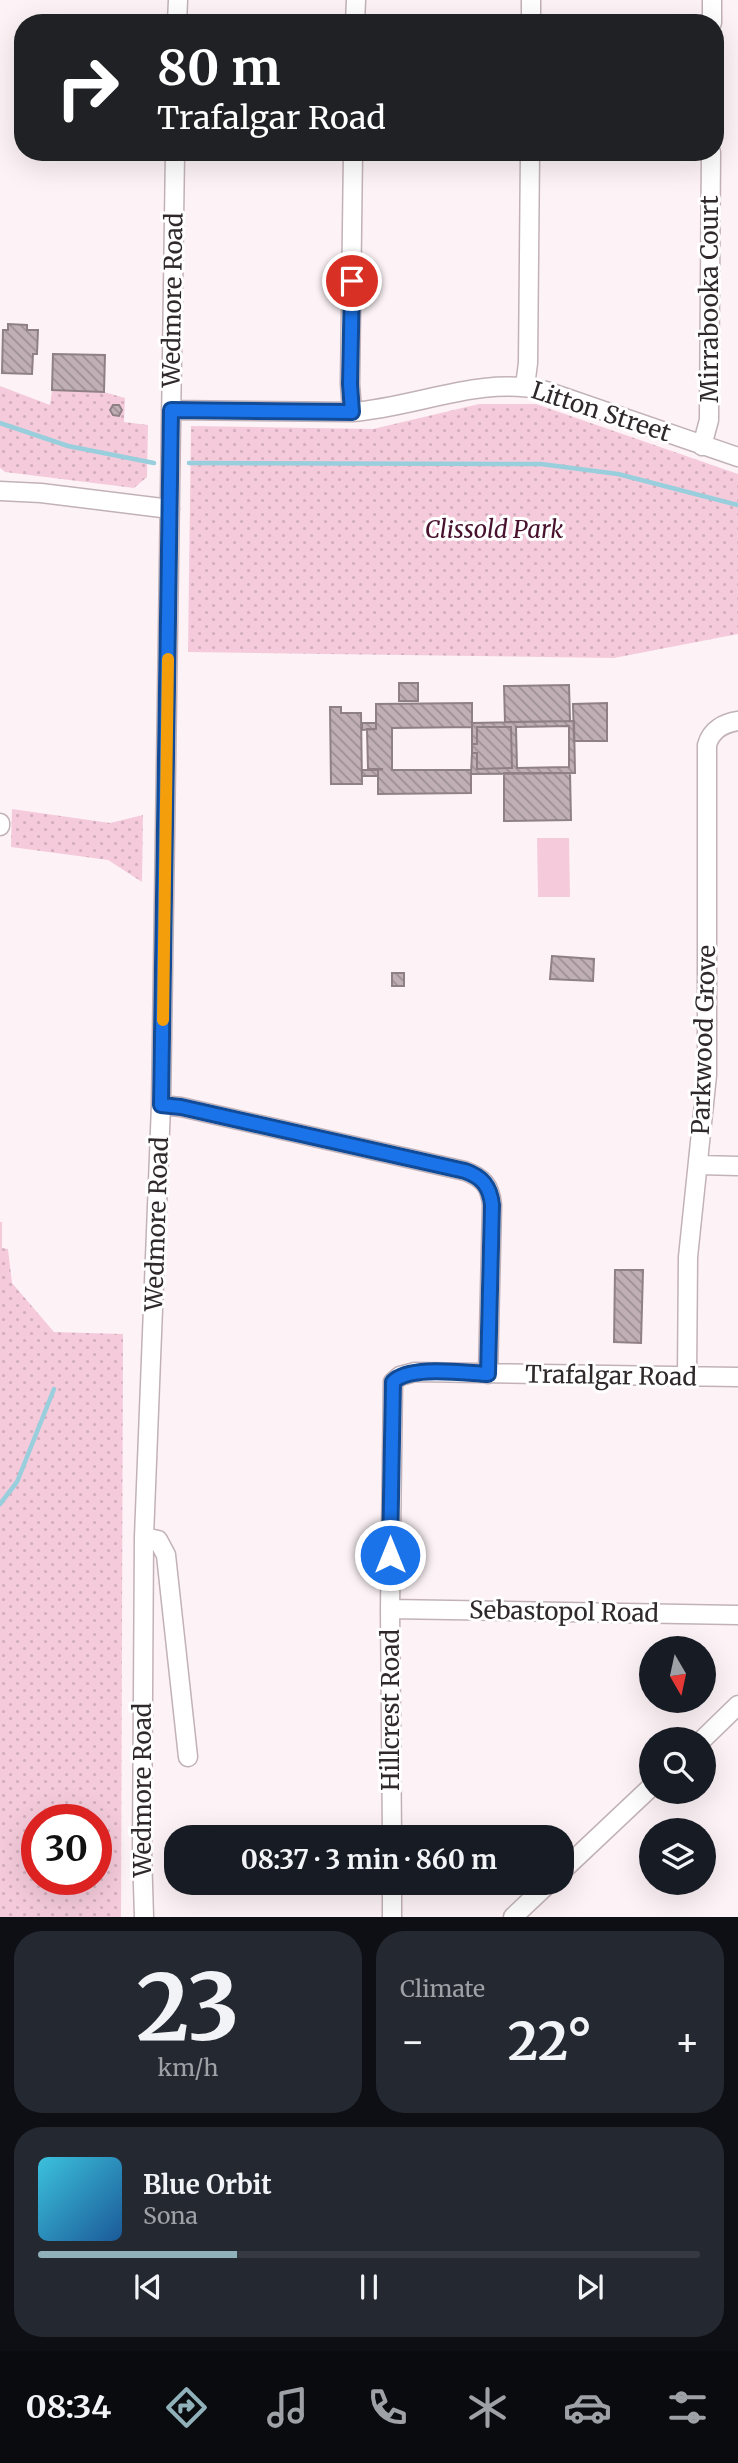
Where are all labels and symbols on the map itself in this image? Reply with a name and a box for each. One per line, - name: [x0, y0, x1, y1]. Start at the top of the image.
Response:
- street label: Mirrabooka Court: [694, 195, 725, 403]
- street label: Wedmore Road: [155, 212, 190, 389]
- pin: [322, 251, 382, 311]
- street label: Litton Street: [528, 374, 675, 449]
- park label: Clissold Park: [425, 514, 563, 545]
- street label: Parkwood Grove: [685, 945, 722, 1135]
- street label: Wedmore Road: [138, 1136, 175, 1313]
- street label: Trafalgar Road: [525, 1359, 697, 1392]
- position arrow: [353, 1518, 427, 1592]
- street label: Sebastopol Road: [469, 1594, 659, 1629]
- street label: Hillcrest Road: [375, 1629, 406, 1791]
- north arrow: [639, 1636, 716, 1713]
- street label: Wedmore Road: [127, 1703, 158, 1878]
- speed limit sign: 30: [21, 1804, 112, 1895]

